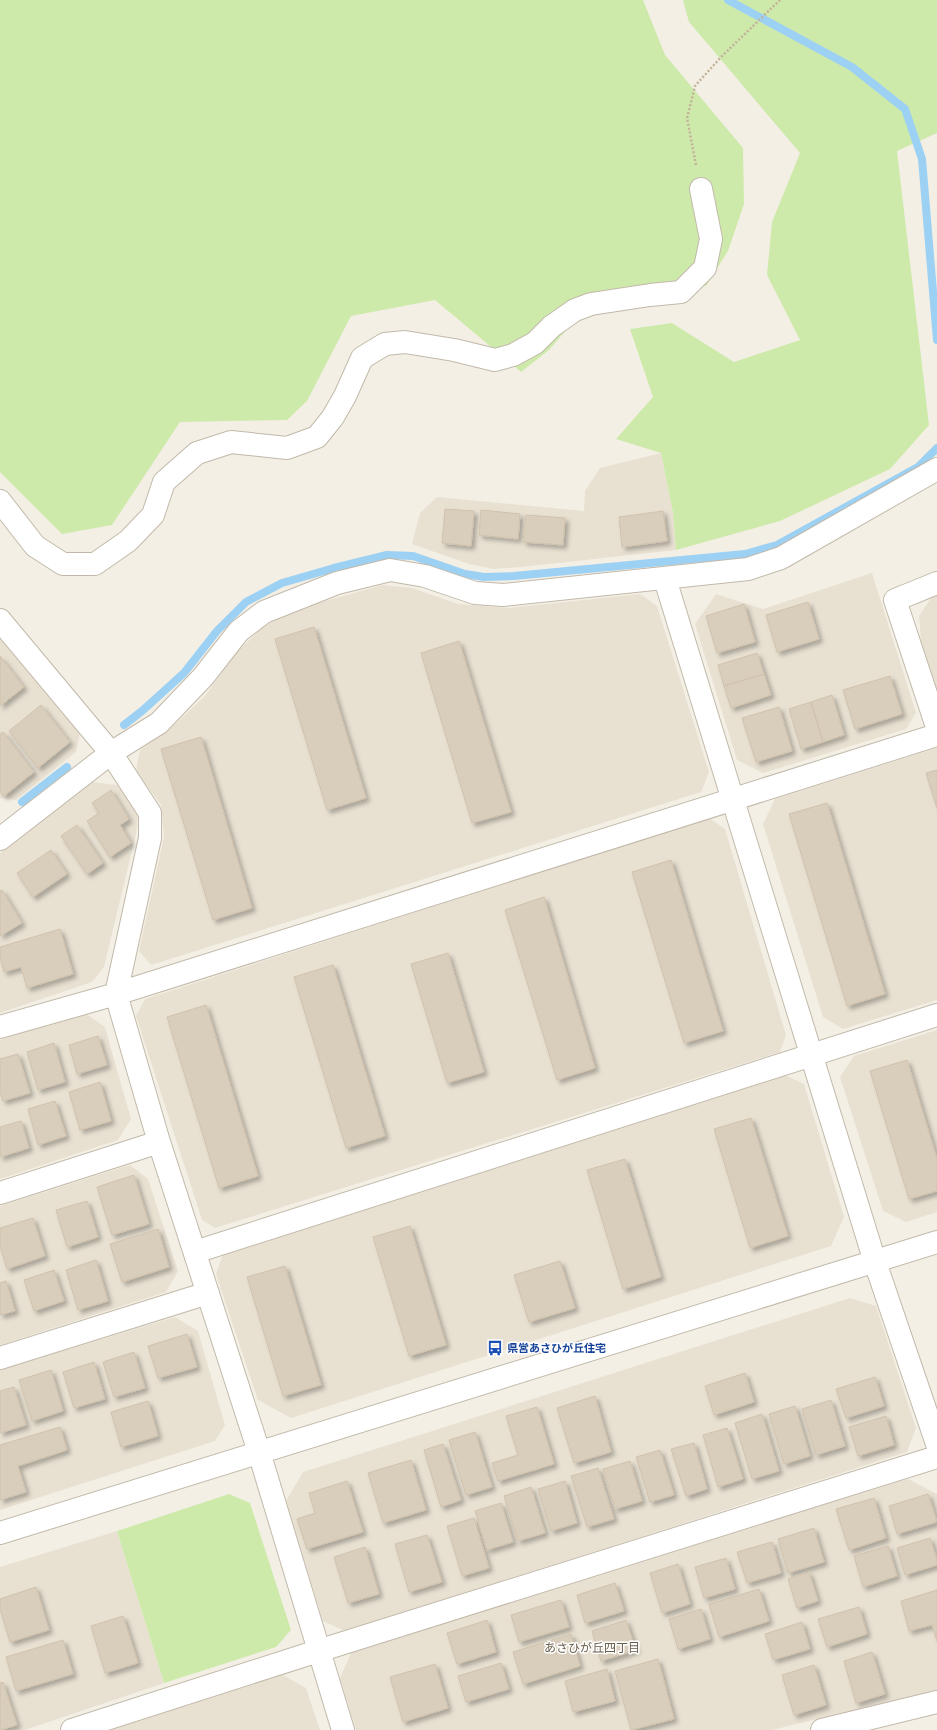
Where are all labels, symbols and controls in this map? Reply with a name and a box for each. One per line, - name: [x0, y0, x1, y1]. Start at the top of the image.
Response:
- bus stop icon: 県営あさひが丘住宅: [486, 1339, 504, 1357]
- place label: 県営あさひが丘住宅: [507, 1341, 606, 1356]
- district label: あさひが丘四丁目: [544, 1640, 640, 1657]

